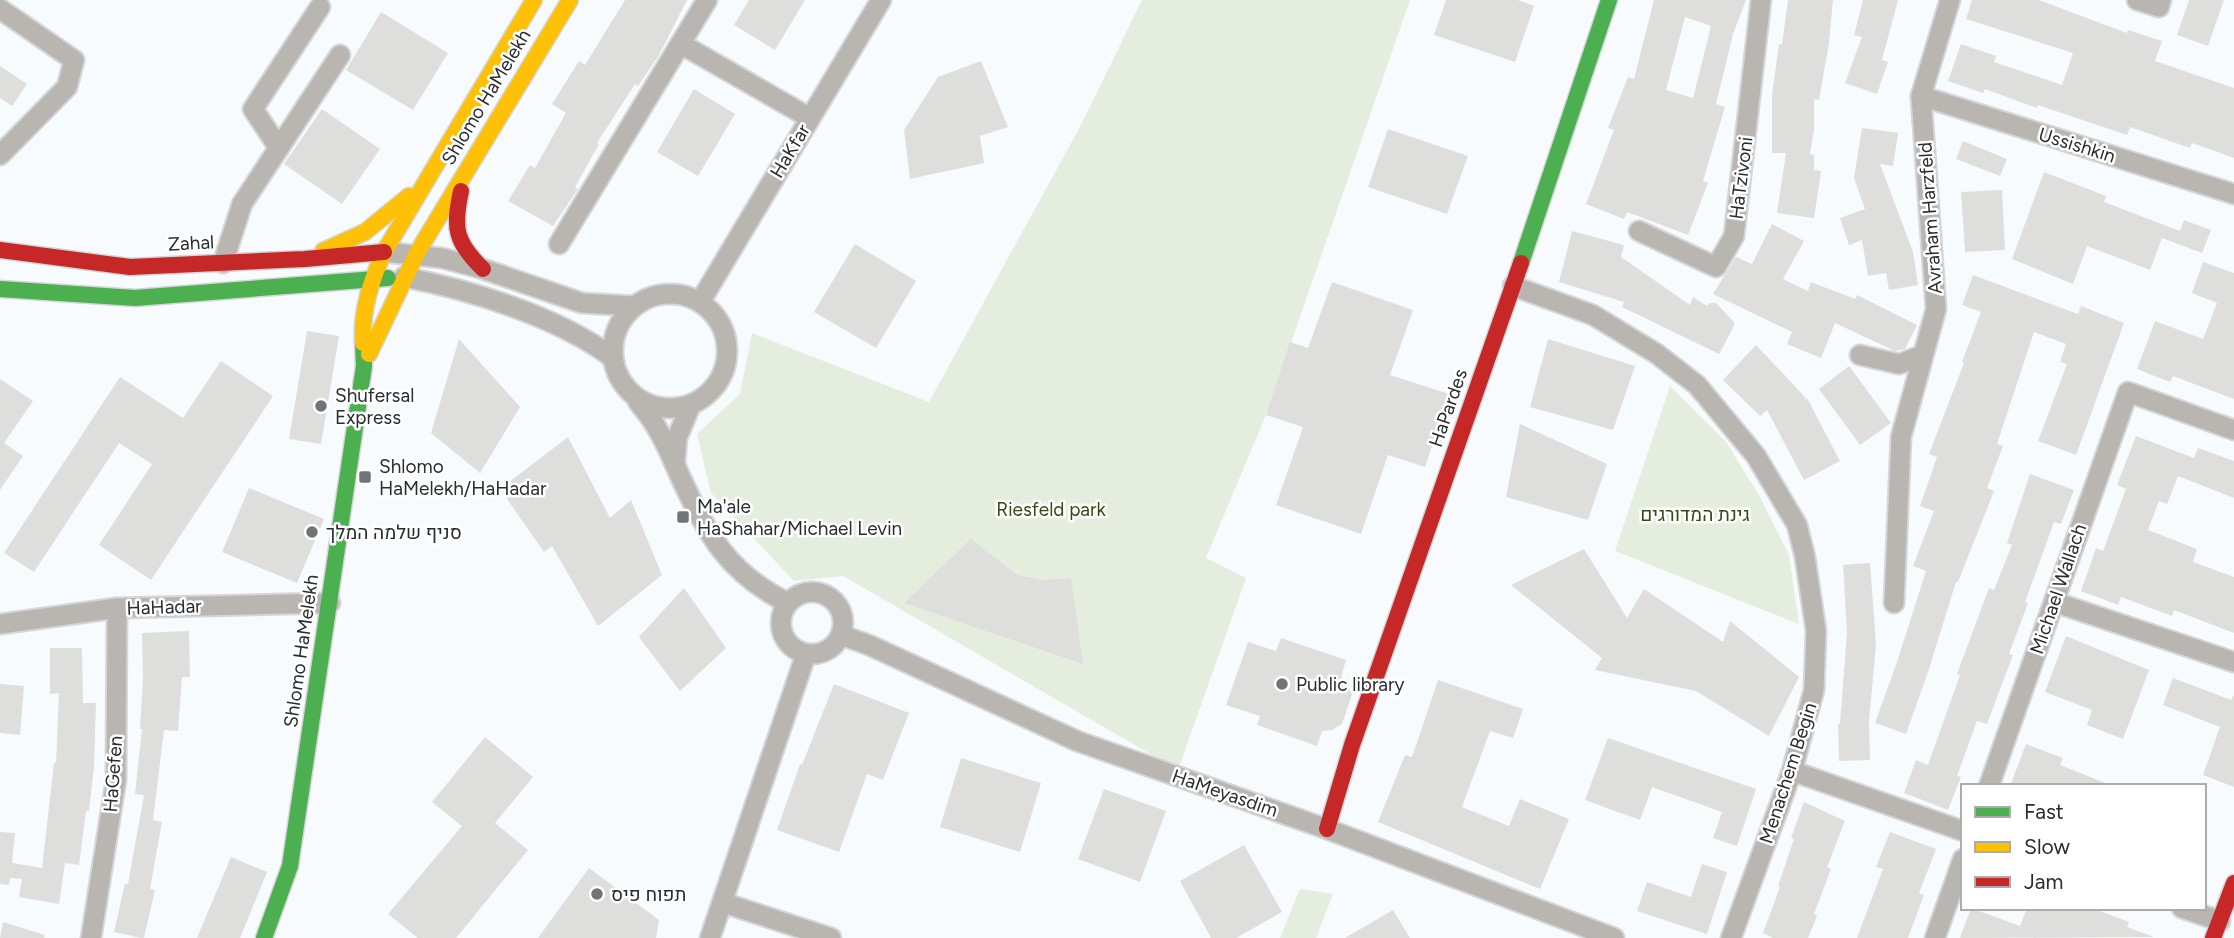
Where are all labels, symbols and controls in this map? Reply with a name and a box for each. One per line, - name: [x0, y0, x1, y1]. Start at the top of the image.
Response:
- street label: Shlomo HaMelekh: [436, 25, 536, 169]
- street label: HaKfar: [765, 119, 815, 182]
- street label: Ussishkin: [2036, 122, 2118, 168]
- street label: HaTzivoni: [1725, 135, 1757, 221]
- street label: Avraham Harzfeld: [1913, 141, 1947, 295]
- street label: Zahal: [167, 230, 215, 256]
- street label: HaPardes: [1424, 366, 1472, 450]
- place label: Shufersal Express: [335, 384, 414, 429]
- marker: Shufersal Express: [313, 398, 329, 414]
- place label: Shlomo HaMelekh/HaHadar: [379, 455, 547, 500]
- marker: Shlomo HaMelekh/HaHadar: [357, 469, 373, 485]
- place label: Ma'ale HaShahar/Michael Levin: [697, 495, 902, 540]
- park label: Riesfeld park: [996, 498, 1106, 521]
- park label: גינת המדורגים: [1640, 503, 1750, 526]
- marker: Ma'ale HaShahar/Michael Levin: [675, 509, 691, 525]
- place label: סניף שלמה המלך: [326, 521, 462, 544]
- street label: Michael Wallach: [2025, 521, 2091, 657]
- marker: סניף שלמה המלך: [304, 524, 320, 540]
- street label: Shlomo HaMelekh: [279, 573, 323, 729]
- street label: HaHadar: [126, 594, 203, 620]
- place label: Public library: [1296, 673, 1404, 696]
- marker: Public library: [1274, 676, 1290, 692]
- street label: Menachem Begin: [1754, 700, 1822, 846]
- street label: HaGefen: [99, 735, 127, 813]
- street label: HaMeyasdim: [1169, 764, 1281, 822]
- legend: [1961, 784, 2206, 910]
- text: Fast: [2024, 799, 2064, 824]
- text: Slow: [2024, 834, 2070, 859]
- text: Jam: [2024, 869, 2063, 894]
- place label: תפוח פיס: [611, 883, 686, 906]
- marker: תפוח פיס: [589, 886, 605, 902]

